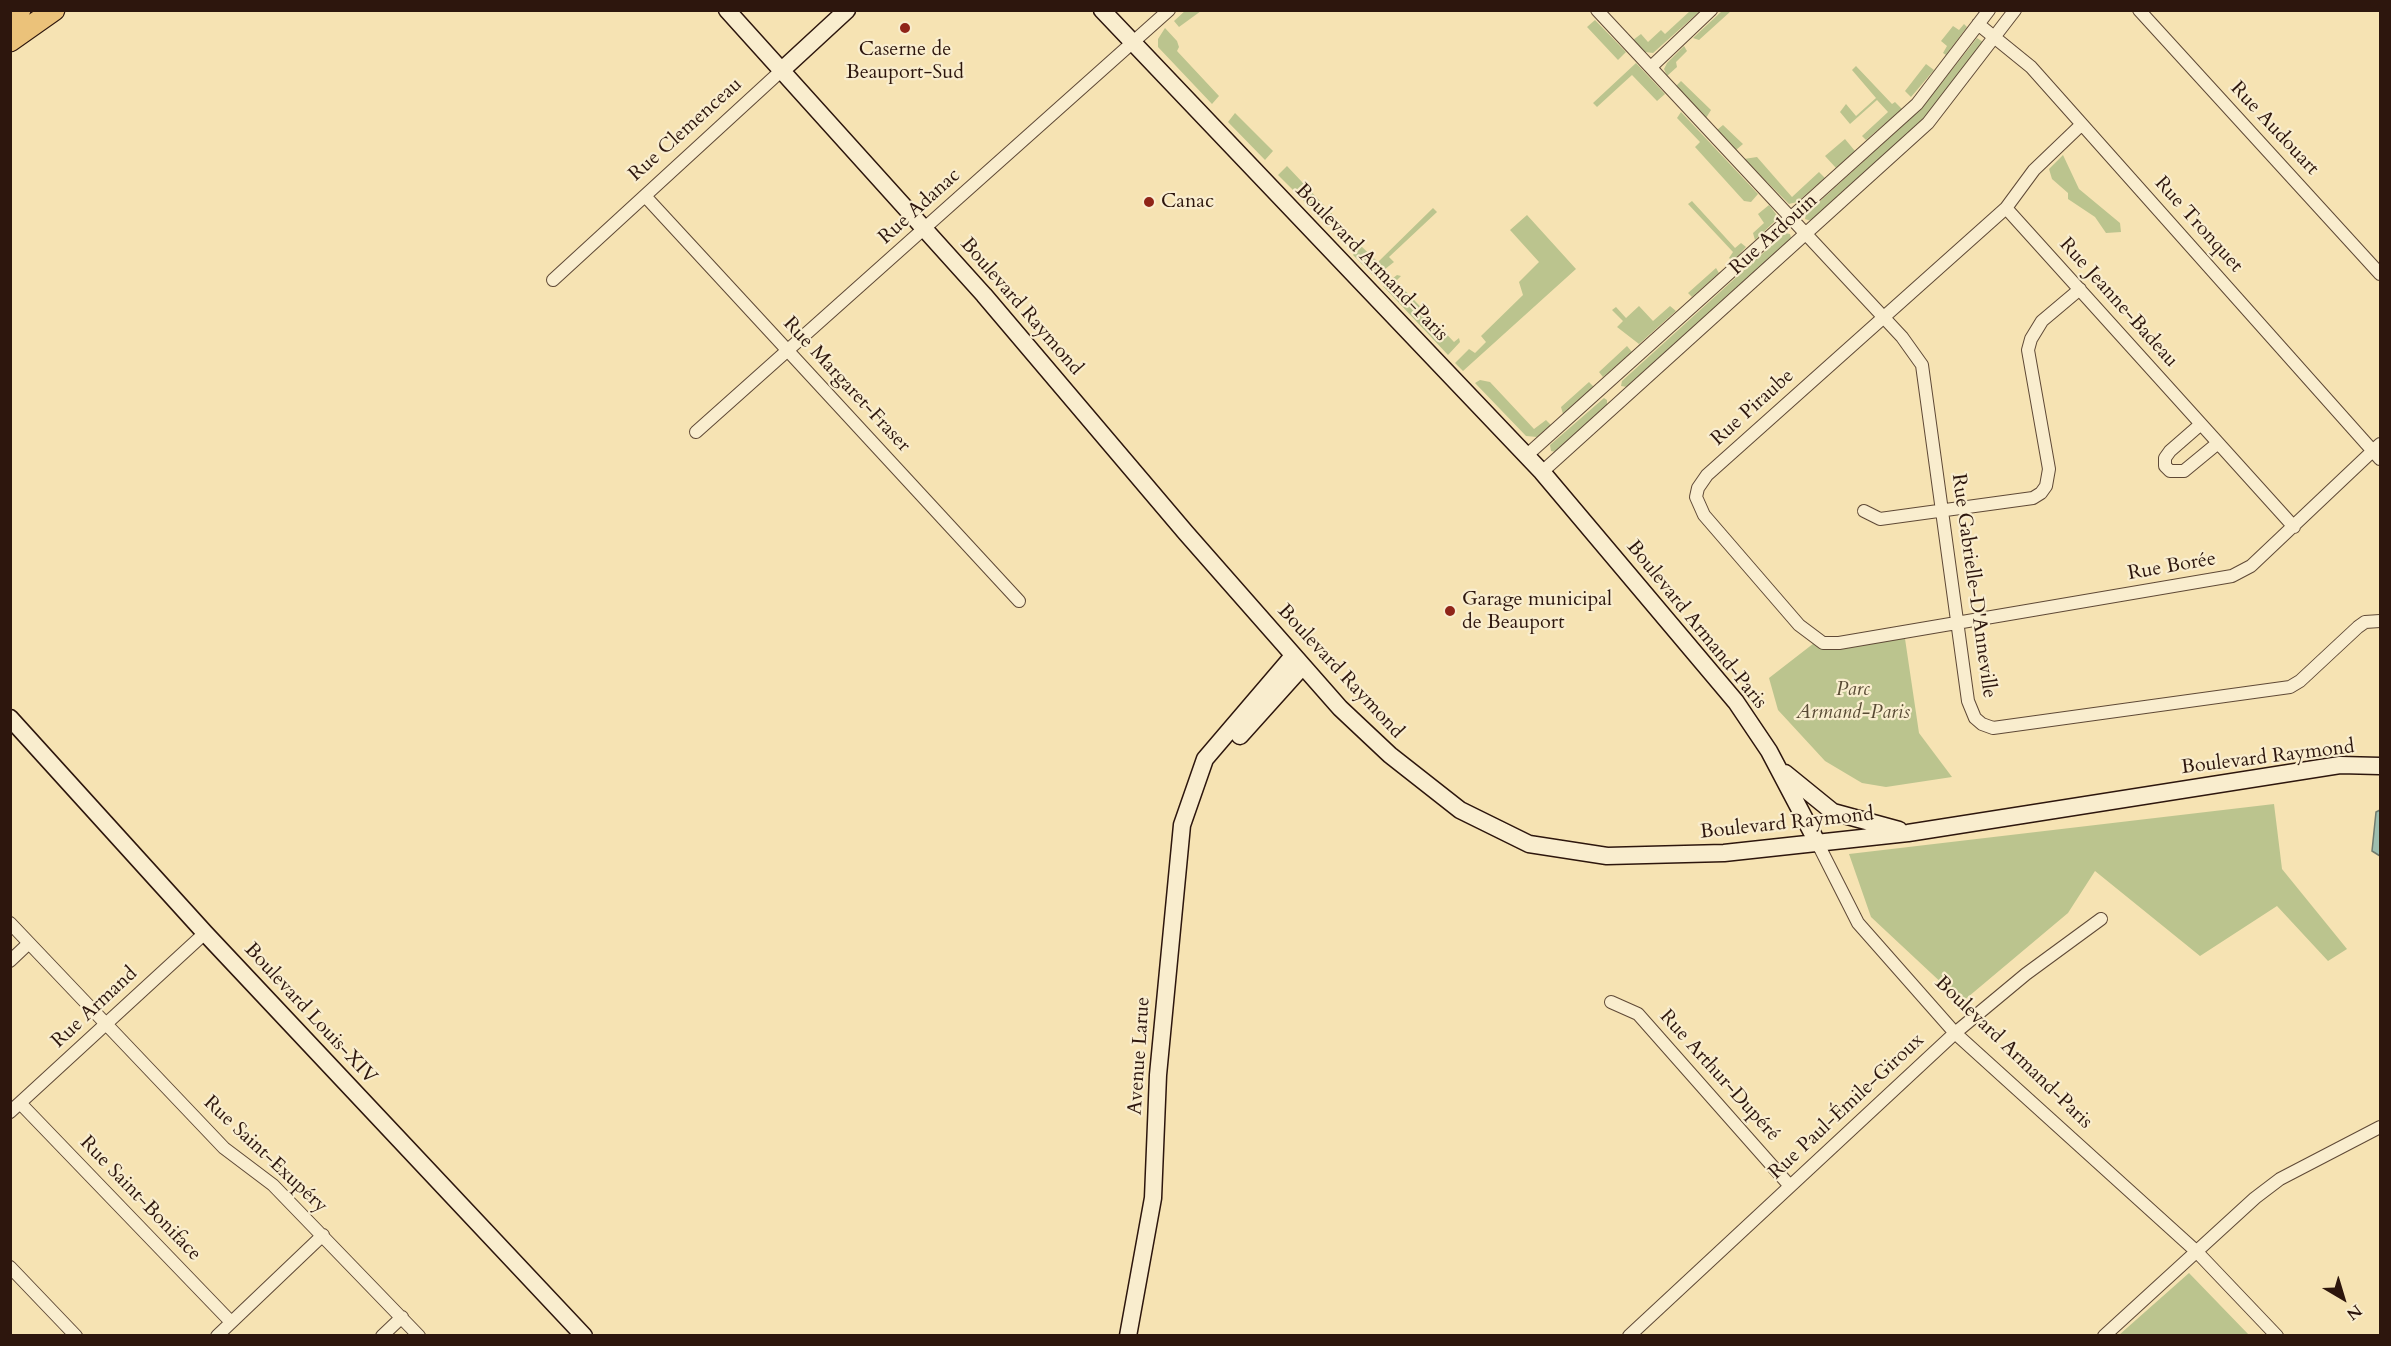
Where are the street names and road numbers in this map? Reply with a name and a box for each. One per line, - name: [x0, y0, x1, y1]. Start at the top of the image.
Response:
- street label: Rue Clemenceau: [624, 73, 748, 187]
- street label: Rue Audouart: [2225, 77, 2323, 181]
- street label: Rue Adanac: [874, 164, 966, 250]
- street label: Rue Tronquet: [2149, 172, 2247, 278]
- street label: Boulevard Armand-Paris: [1290, 179, 1452, 347]
- street label: Rue Ardouin: [1725, 189, 1823, 281]
- street label: Boulevard Raymond: [955, 233, 1087, 381]
- street label: Rue Jeanne-Badeau: [2054, 233, 2182, 373]
- street label: Rue Margaret-Fraser: [777, 312, 915, 458]
- street label: Rue Piraube: [1707, 364, 1799, 452]
- street label: Rue Gabrielle-D'Anneville: [1945, 472, 2001, 700]
- street label: Boulevard Armand-Paris: [1621, 536, 1771, 714]
- street label: Rue Borée: [2126, 547, 2218, 587]
- street label: Boulevard Raymond: [1272, 600, 1408, 744]
- street label: Boulevard Raymond: [2180, 735, 2356, 781]
- street label: Boulevard Raymond: [1699, 803, 1875, 845]
- street label: Boulevard Louis-XIV: [238, 939, 382, 1089]
- street label: Rue Armand: [47, 962, 143, 1054]
- street label: Boulevard Armand-Paris: [1929, 972, 2097, 1134]
- street label: Avenue Larue: [1124, 996, 1156, 1116]
- street label: Rue Arthur-Dupéré: [1654, 1005, 1784, 1147]
- street label: Rue Paul-Émile-Giroux: [1765, 1029, 1929, 1185]
- street label: Rue Saint-Exupéry: [198, 1091, 332, 1219]
- street label: Rue Saint-Boniface: [74, 1131, 206, 1267]

